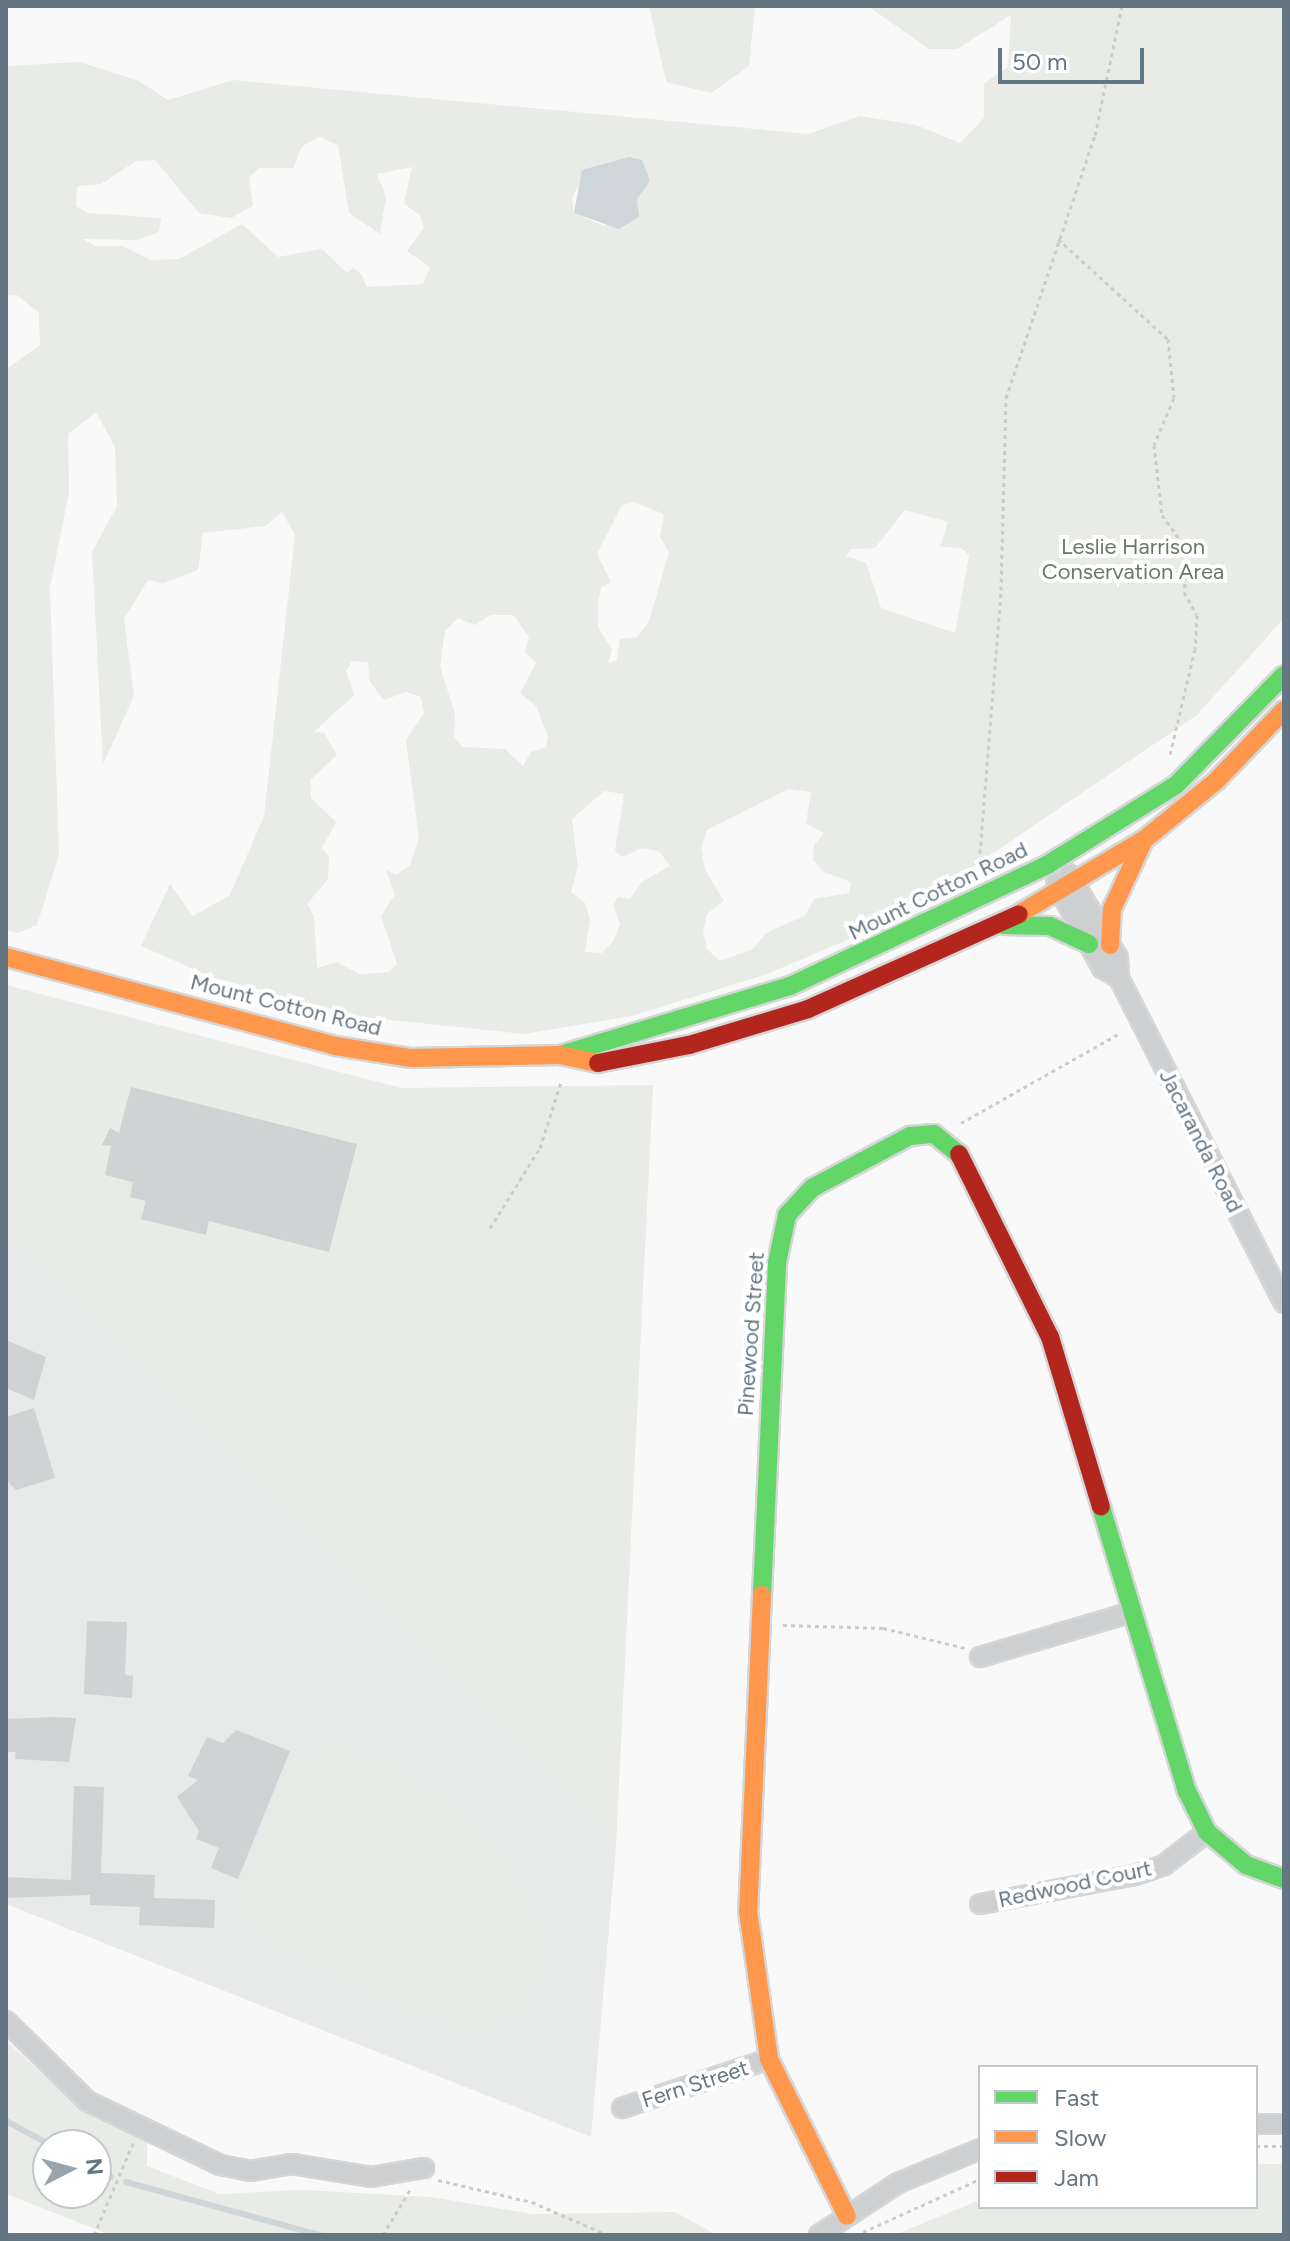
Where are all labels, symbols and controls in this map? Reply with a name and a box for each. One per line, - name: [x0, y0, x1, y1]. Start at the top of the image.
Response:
- scale bar: [1002, 32, 1148, 82]
- text: 50 m: [1012, 47, 1068, 76]
- park label: Leslie Harrison Conservation Area: [1042, 533, 1224, 584]
- street label: Mount Cotton Road: [844, 836, 1032, 946]
- street label: Mount Cotton Road: [188, 968, 384, 1042]
- street label: Jacaranda Road: [1154, 1065, 1248, 1217]
- street label: Pinewood Street: [732, 1251, 770, 1417]
- street label: Redwood Court: [996, 1855, 1154, 1913]
- street label: Fern Street: [638, 2054, 752, 2114]
- legend: [978, 2065, 1258, 2209]
- text: Fast: [1054, 2083, 1099, 2112]
- text: Slow: [1054, 2123, 1106, 2152]
- north arrow: [32, 2129, 112, 2209]
- text: N: [80, 2157, 109, 2177]
- text: Jam: [1054, 2163, 1099, 2192]

